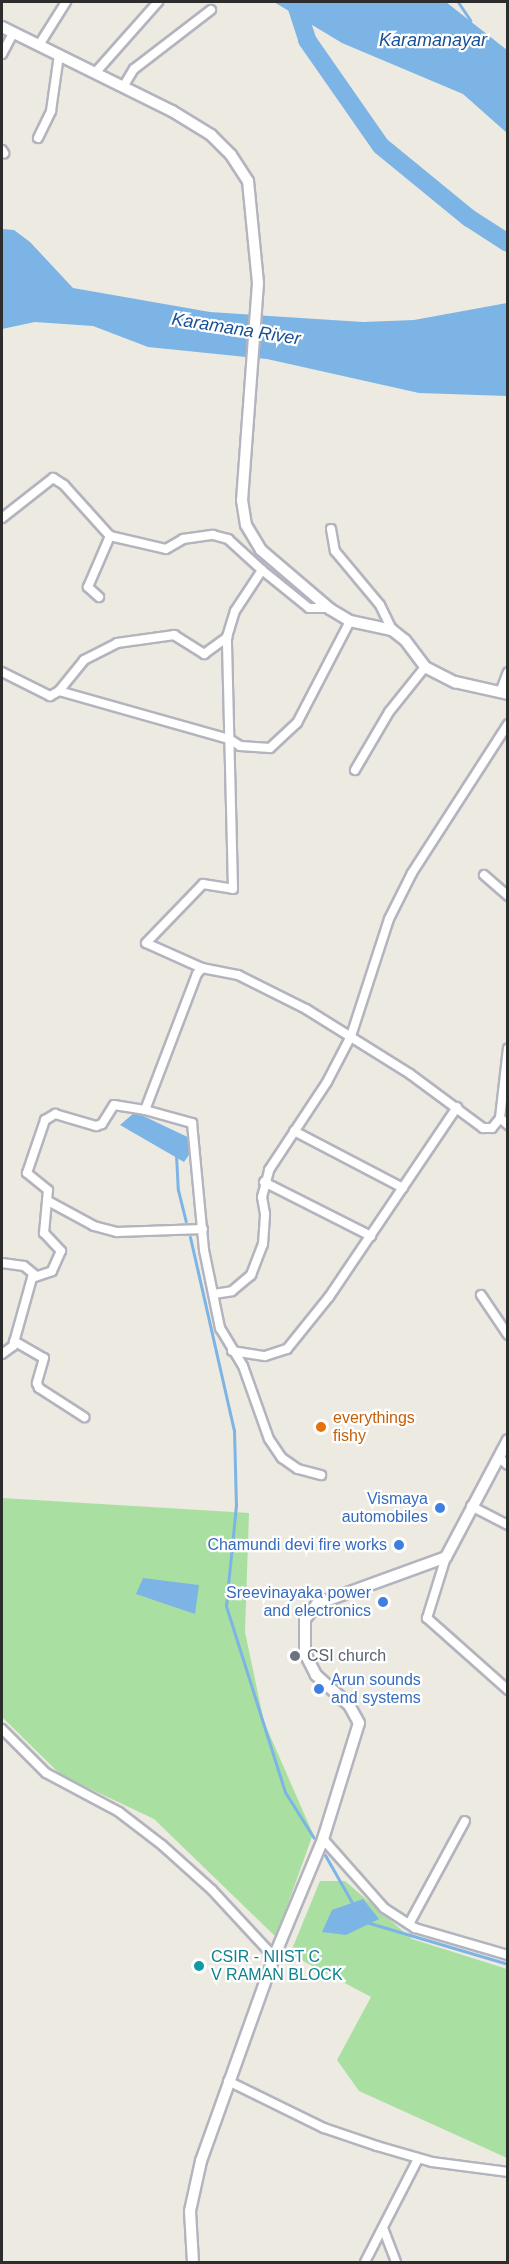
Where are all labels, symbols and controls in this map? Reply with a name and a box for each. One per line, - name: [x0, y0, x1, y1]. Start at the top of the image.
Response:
- water label: Karamanayar: [379, 29, 487, 51]
- water label: Karamana River: [170, 308, 302, 350]
- place label: everythings fishy: [333, 1408, 415, 1446]
- marker: everythings fishy: [314, 1420, 328, 1434]
- place label: Vismaya automobiles: [342, 1489, 428, 1527]
- marker: Vismaya automobiles: [433, 1501, 447, 1515]
- place label: Chamundi devi fire works: [207, 1535, 387, 1555]
- marker: Chamundi devi fire works: [392, 1538, 406, 1552]
- place label: Sreevinayaka power and electronics: [226, 1583, 371, 1621]
- marker: Sreevinayaka power and electronics: [376, 1595, 390, 1609]
- place label: CSI church: [307, 1646, 386, 1666]
- marker: CSI church: [288, 1649, 302, 1663]
- place label: Arun sounds and systems: [331, 1670, 421, 1708]
- marker: Arun sounds and systems: [312, 1682, 326, 1696]
- place label: CSIR - NIIST C V RAMAN BLOCK: [211, 1947, 343, 1985]
- marker: CSIR - NIIST C V RAMAN BLOCK: [192, 1959, 206, 1973]

